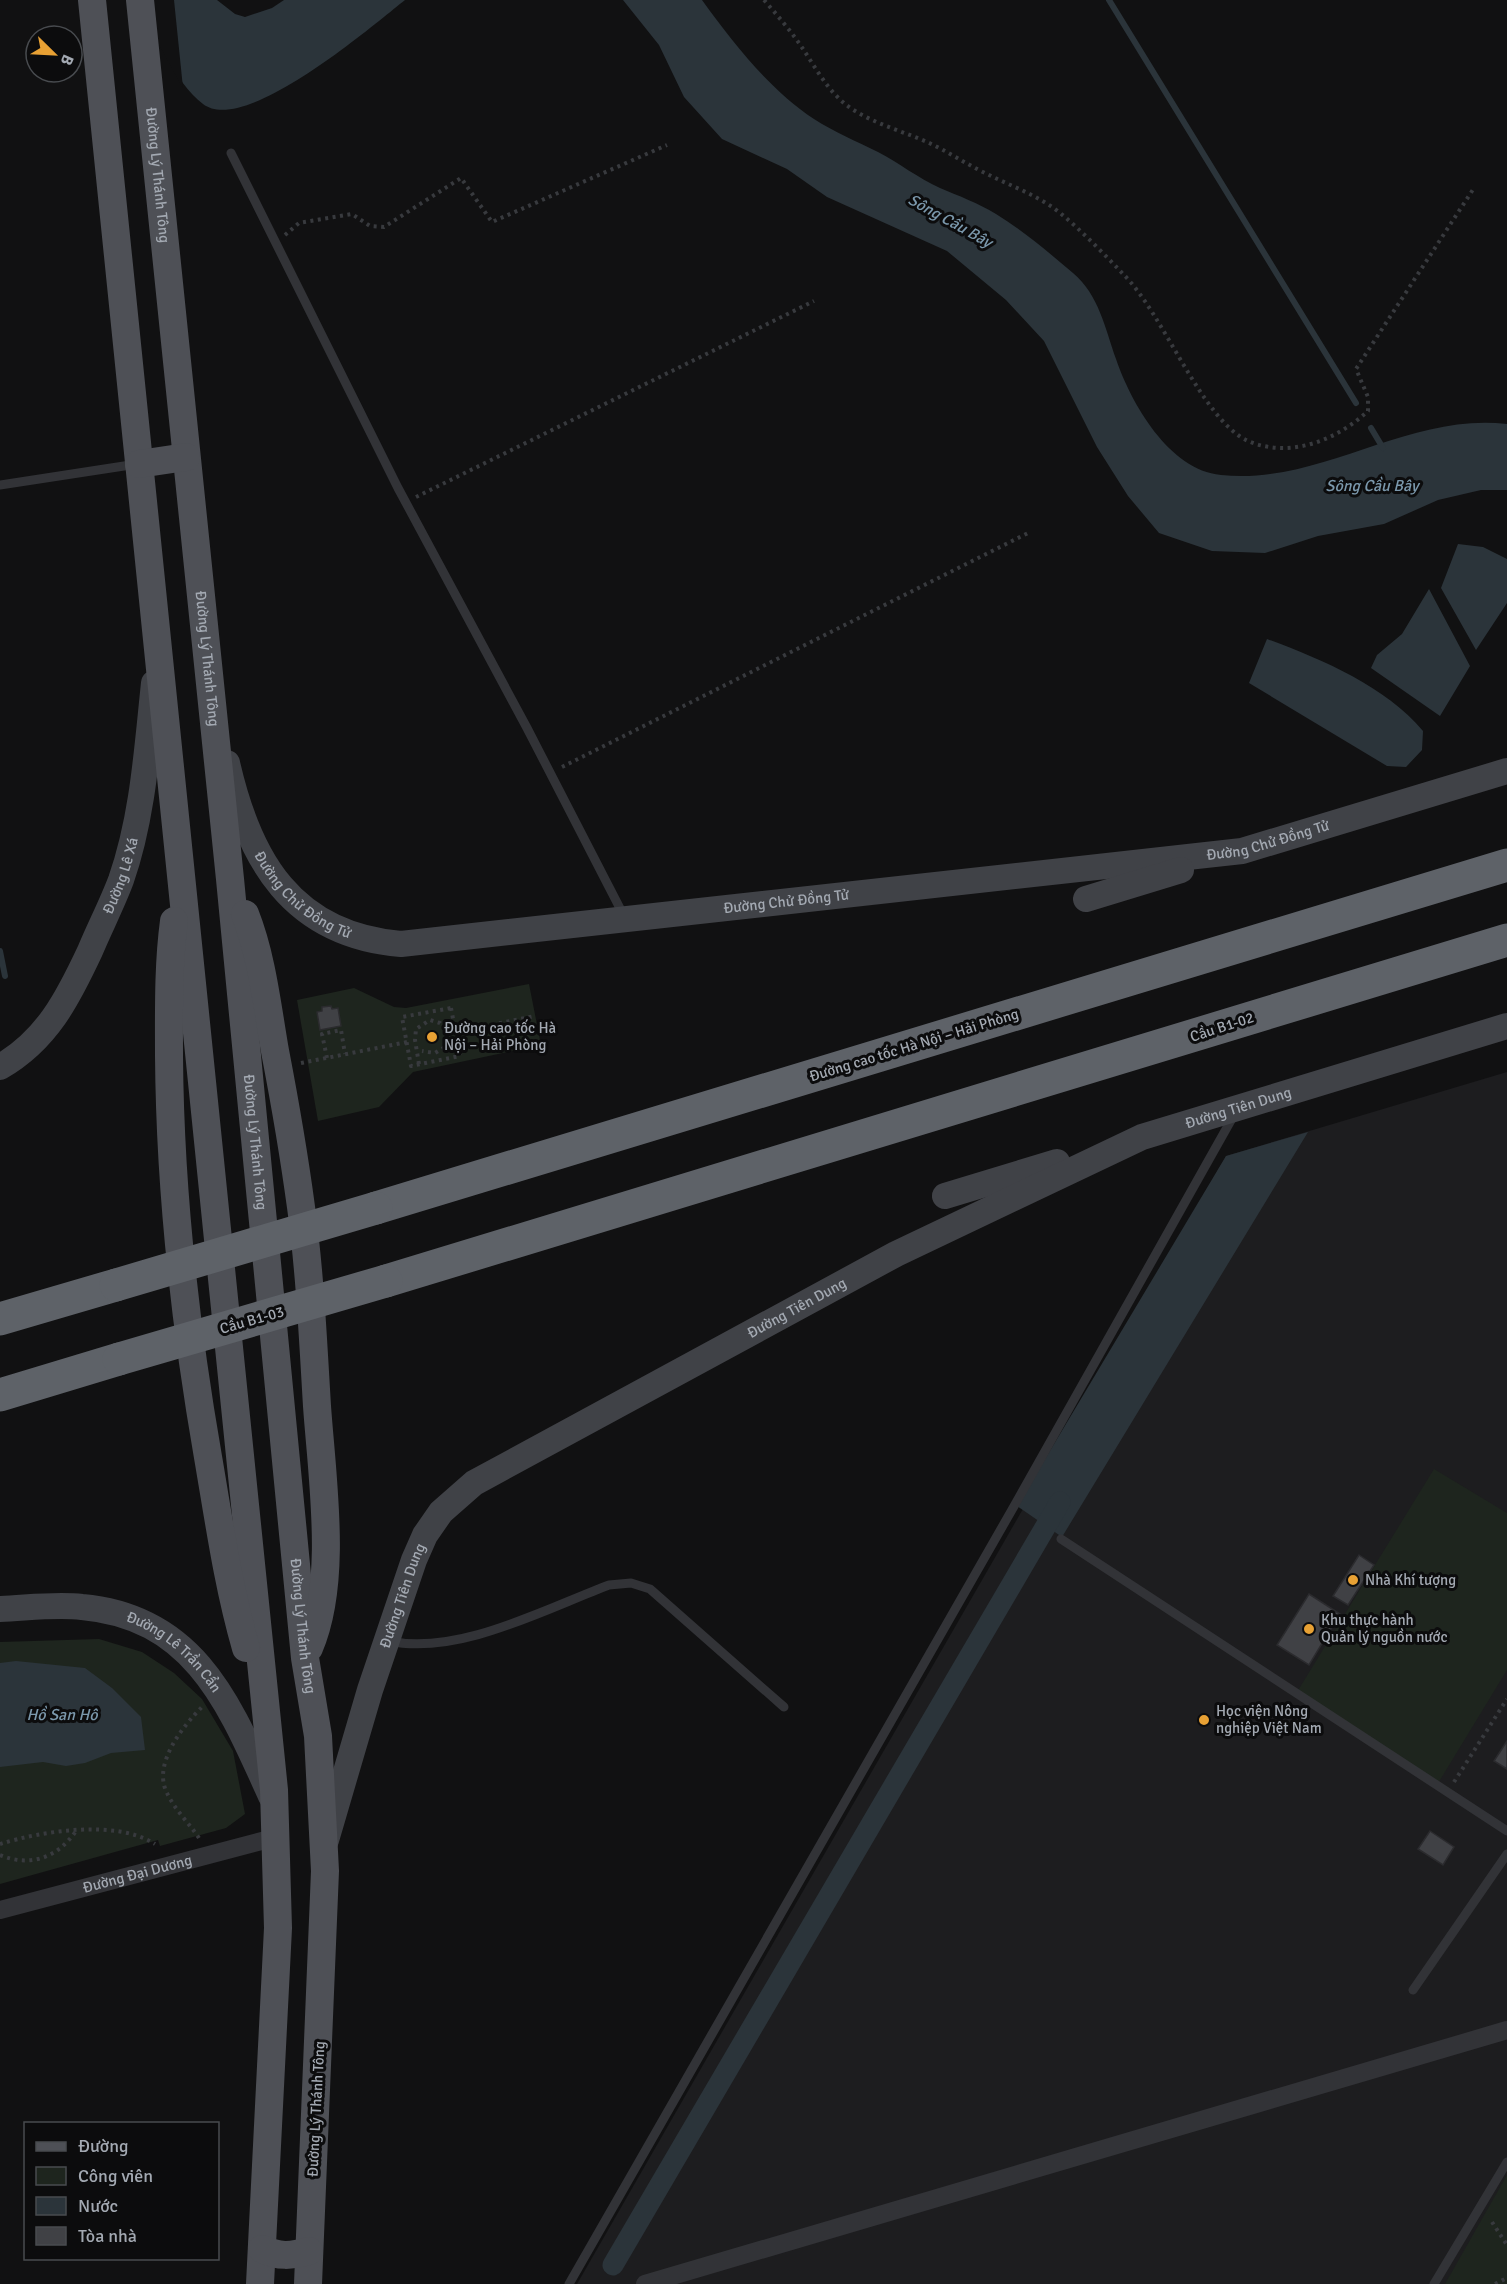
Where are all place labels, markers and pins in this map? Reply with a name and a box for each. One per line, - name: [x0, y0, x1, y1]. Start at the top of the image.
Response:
- place label: Đường cao tốc Hà Nội – Hải Phòng: [444, 1019, 556, 1054]
- marker: Đường cao tốc Hà Nội – Hải Phòng: [425, 1030, 439, 1044]
- place label: Nhà Khí tượng: [1365, 1571, 1456, 1589]
- marker: Nhà Khí tượng: [1346, 1573, 1360, 1587]
- place label: Khu thực hành Quản lý nguồn nước: [1321, 1611, 1447, 1646]
- marker: Khu thực hành Quản lý nguồn nước: [1302, 1622, 1316, 1636]
- place label: Học viện Nông nghiệp Việt Nam: [1216, 1702, 1322, 1737]
- marker: Học viện Nông nghiệp Việt Nam: [1197, 1713, 1211, 1727]

